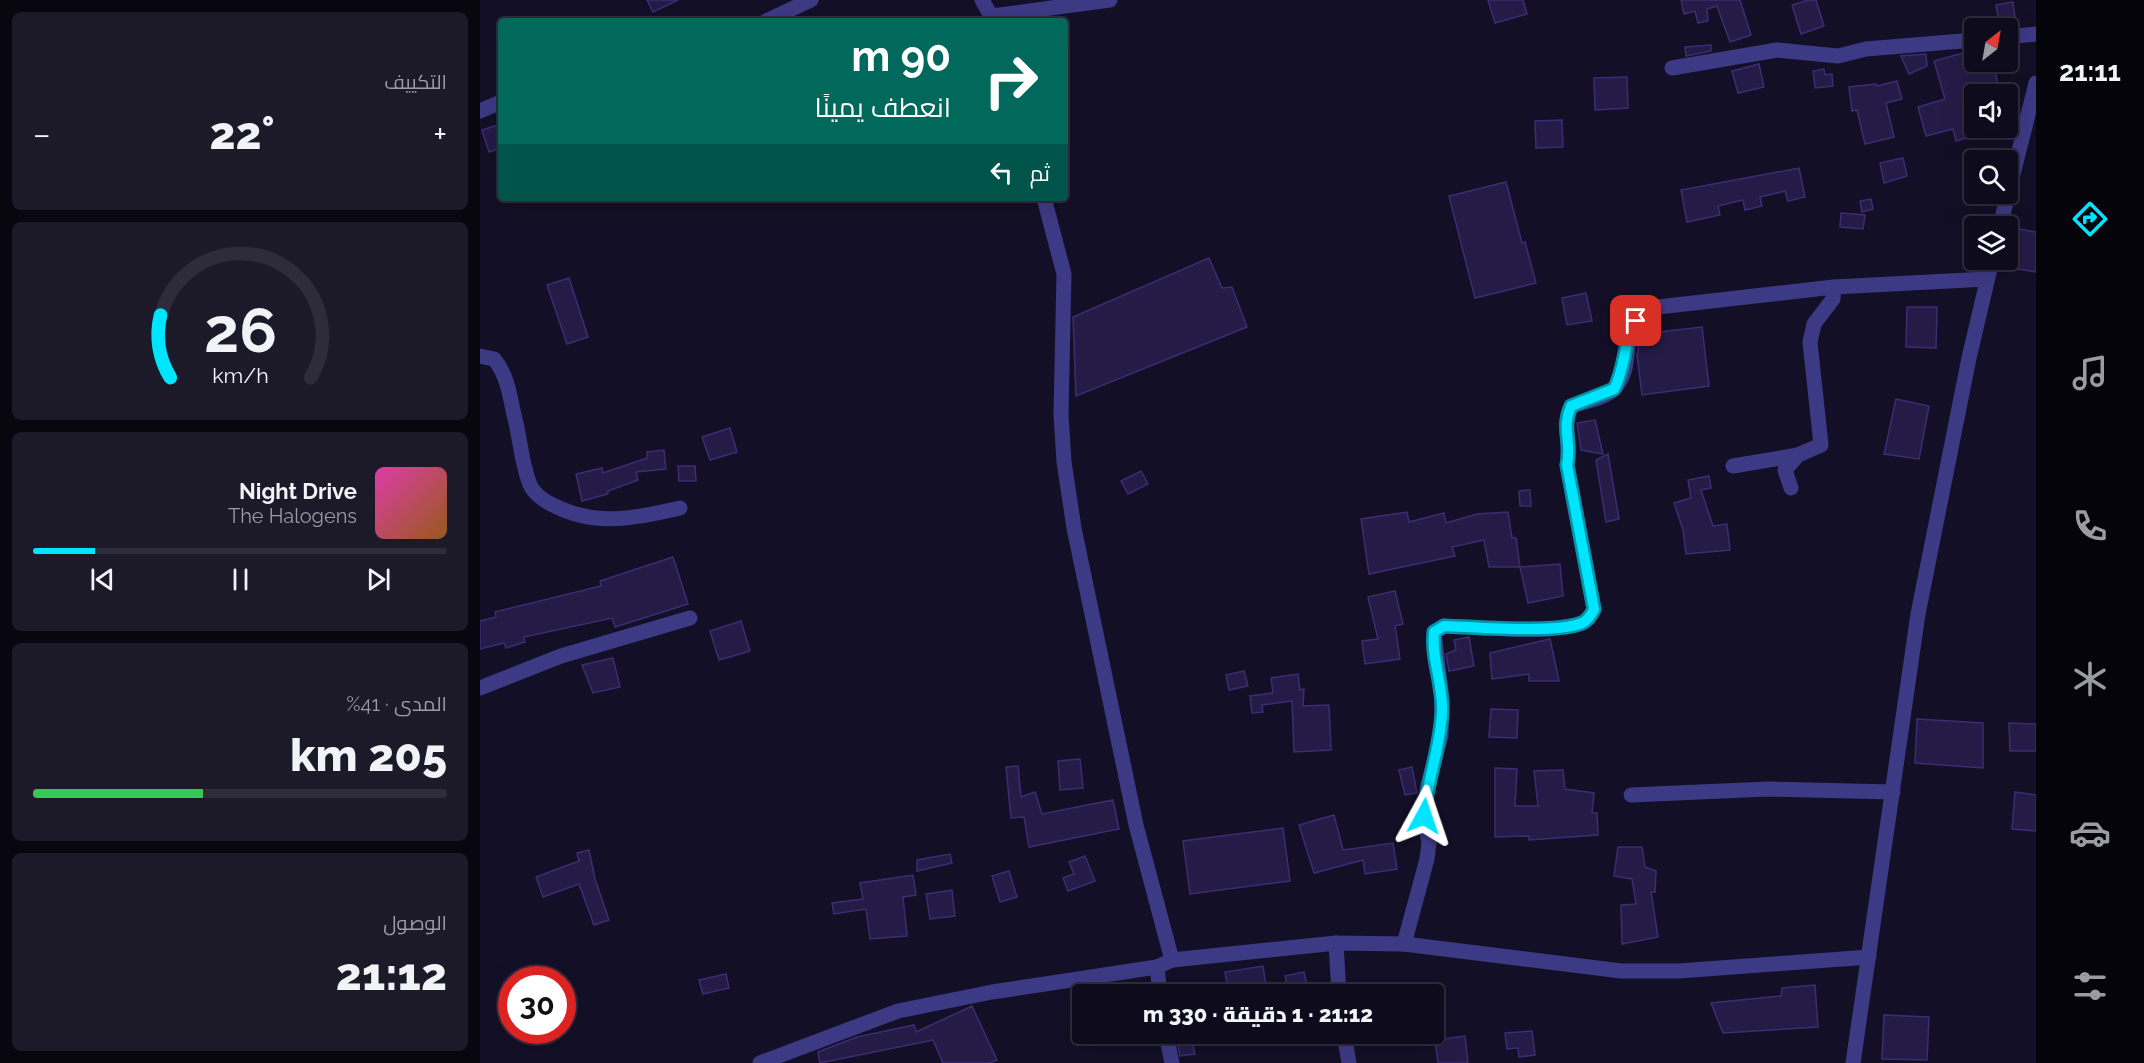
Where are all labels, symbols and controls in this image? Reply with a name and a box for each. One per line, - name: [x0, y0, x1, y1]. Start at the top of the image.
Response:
- north arrow: [1964, 18, 2018, 72]
- map controls: [1964, 18, 2018, 270]
- text: 90 m: [851, 32, 951, 81]
- icon: right: [972, 42, 1050, 120]
- text: 21:11: [2059, 56, 2121, 87]
- text: التكييف: [384, 70, 447, 94]
- button: sound: [1964, 84, 2018, 138]
- text: انعطف يمينًا: [814, 92, 951, 123]
- text: 22°: [209, 107, 275, 160]
- text: −: [33, 115, 51, 154]
- text: +: [433, 115, 447, 154]
- button: search: [1964, 150, 2018, 204]
- icon: left: [985, 156, 1018, 189]
- text: ثم: [1030, 160, 1050, 186]
- icon: directions: [2069, 198, 2111, 240]
- button: layers: [1964, 216, 2018, 270]
- text: 26: [203, 293, 277, 367]
- pin: [1610, 295, 1661, 346]
- icon: arrive: [1619, 304, 1652, 337]
- icon: music: [2069, 352, 2111, 394]
- text: km/h: [212, 364, 268, 389]
- text: Night Drive: [239, 478, 357, 504]
- text: The Halogens: [228, 504, 357, 528]
- icon: phone: [2069, 505, 2111, 547]
- icon: previous: [86, 563, 119, 596]
- icon: pause: [224, 563, 257, 596]
- icon: next: [362, 563, 395, 596]
- icon: climate: [2069, 658, 2111, 700]
- text: المدى · 41%: [346, 692, 447, 716]
- text: 205 km: [290, 729, 447, 782]
- position arrow: [1392, 784, 1456, 848]
- icon: car: [2069, 812, 2111, 854]
- text: الوصول: [383, 911, 447, 935]
- text: 21:12: [336, 948, 447, 1001]
- icon: filters: [2069, 965, 2111, 1007]
- speed limit sign: 30: [498, 966, 576, 1044]
- text: 21:12 · 1 دقيقة · 330 m: [1143, 1001, 1373, 1027]

